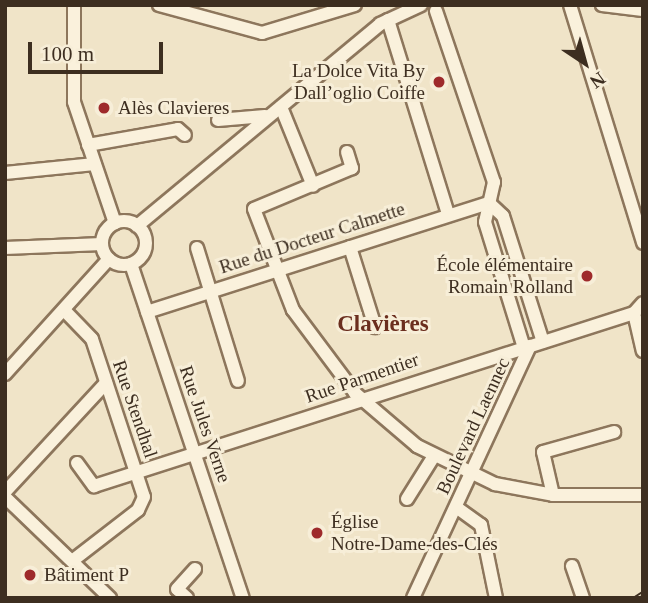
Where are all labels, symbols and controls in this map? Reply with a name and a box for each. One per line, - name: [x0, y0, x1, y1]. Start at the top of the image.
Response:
- scale bar: [32, 28, 166, 72]
- north arrow: [550, 28, 620, 98]
- text: 100 m: [41, 42, 94, 66]
- place label: La Dolce Vita By Dall’oglio Coiffe: [292, 60, 425, 104]
- text: N: [586, 68, 609, 93]
- marker: La Dolce Vita By Dall’oglio Coiffe: [431, 74, 447, 90]
- place label: Alès Clavieres: [118, 97, 229, 119]
- marker: Alès Clavieres: [96, 100, 112, 116]
- street label: Rue du Docteur Calmette: [216, 197, 408, 279]
- place label: École élémentaire Romain Rolland: [436, 254, 573, 298]
- marker: École élémentaire Romain Rolland: [579, 268, 595, 284]
- district label: Clavières: [337, 310, 429, 338]
- street label: Rue Parmentier: [302, 348, 422, 408]
- street label: Boulevard Laennec: [431, 354, 515, 498]
- street label: Rue Stendhal: [108, 357, 162, 461]
- street label: Rue Jules Verne: [174, 362, 236, 486]
- place label: Église Notre-Dame-des-Clés: [331, 511, 498, 555]
- marker: Église Notre-Dame-des-Clés: [309, 525, 325, 541]
- place label: Bâtiment P: [44, 564, 129, 586]
- marker: Bâtiment P: [22, 567, 38, 583]

